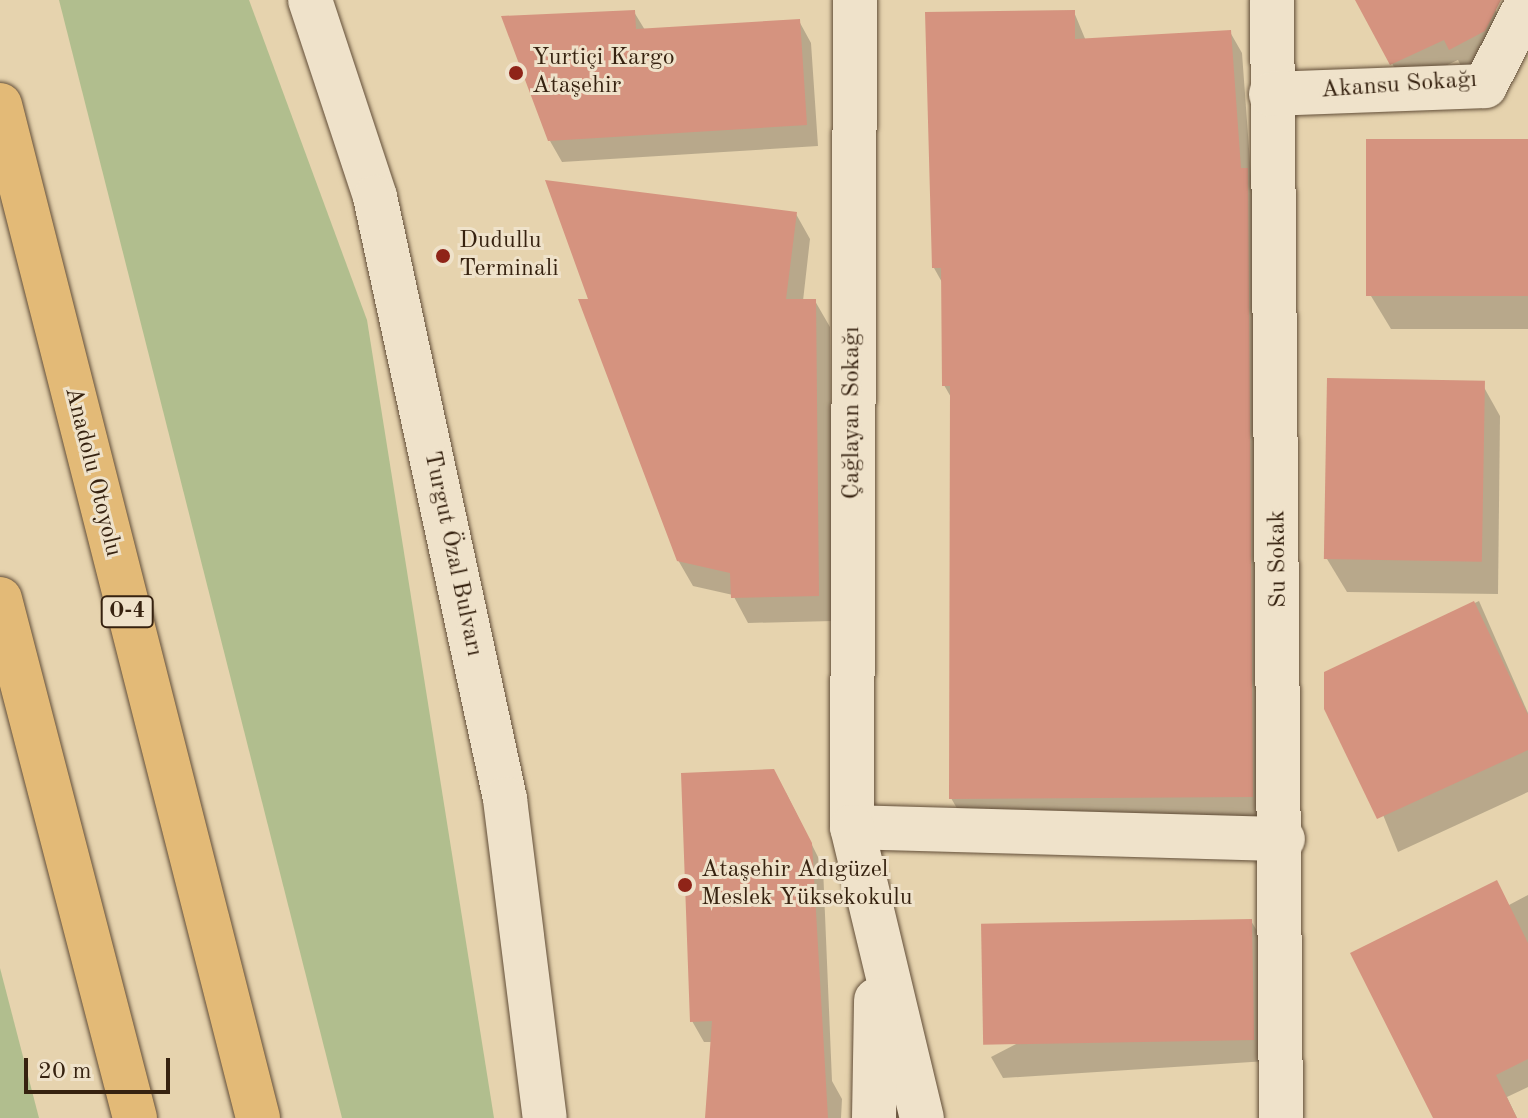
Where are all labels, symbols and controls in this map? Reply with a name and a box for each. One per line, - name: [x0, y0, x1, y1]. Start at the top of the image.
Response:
- place label: Yurtiçi Kargo Ataşehir: [532, 45, 675, 101]
- marker: Yurtiçi Kargo Ataşehir: [507, 64, 525, 82]
- street label: Akansu Sokağı: [1320, 66, 1478, 106]
- place label: Dudullu Terminali: [459, 228, 559, 284]
- marker: Dudullu Terminali: [434, 247, 452, 265]
- street label: Çağlayan Sokağı: [839, 327, 867, 499]
- street label: Anadolu Otoyolu: [57, 384, 127, 560]
- street label: Turgut Özal Bulvarı: [416, 449, 488, 659]
- street label: Su Sokak: [1264, 510, 1294, 608]
- road number: O-4: [99, 594, 155, 630]
- place label: Ataşehir Adıgüzel Meslek Yüksekokulu: [701, 857, 912, 913]
- marker: Ataşehir Adıgüzel Meslek Yüksekokulu: [676, 876, 694, 894]
- scale bar: [28, 1042, 174, 1092]
- text: 20 m: [38, 1060, 92, 1084]

